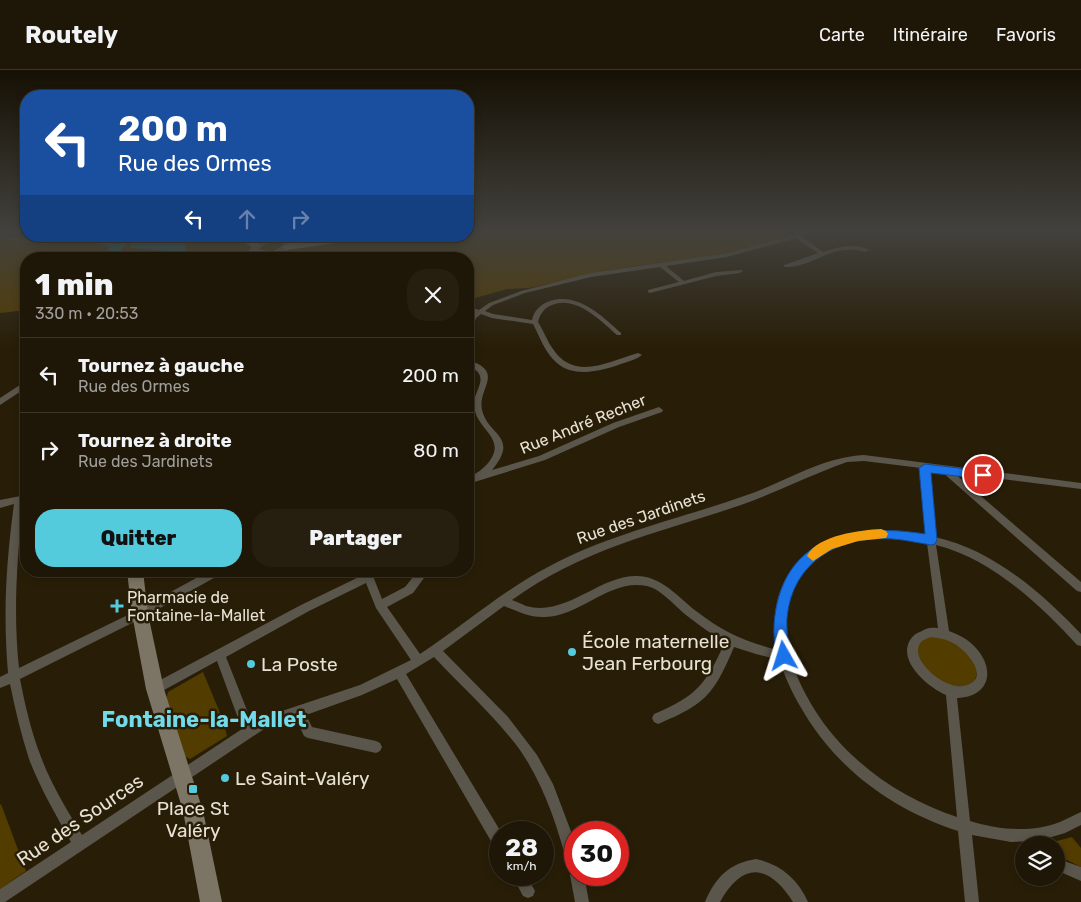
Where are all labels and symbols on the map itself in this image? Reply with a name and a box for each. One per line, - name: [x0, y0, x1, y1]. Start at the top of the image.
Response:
- street label: Rue André Recher: [517, 390, 649, 458]
- pin: [962, 454, 1004, 496]
- street label: Rue des Jardinets: [574, 486, 708, 548]
- place label: Pharmacie de Fontaine-la-Mallet: [127, 588, 265, 625]
- marker: Pharmacie de Fontaine-la-Mallet: [111, 600, 123, 612]
- position arrow: [757, 629, 809, 681]
- place label: École maternelle Jean Ferbourg: [582, 630, 729, 675]
- marker: École maternelle Jean Ferbourg: [566, 646, 578, 658]
- place label: La Poste: [261, 653, 338, 676]
- marker: La Poste: [245, 658, 257, 670]
- district label: Fontaine-la-Mallet: [102, 706, 306, 733]
- place label: Le Saint-Valéry: [235, 767, 370, 790]
- street label: Rue des Sources: [12, 769, 148, 871]
- marker: Le Saint-Valéry: [219, 772, 231, 784]
- marker: Place St Valéry: [187, 783, 199, 795]
- place label: Place St Valéry: [157, 797, 230, 842]
- speed limit sign: 30: [564, 821, 629, 886]

